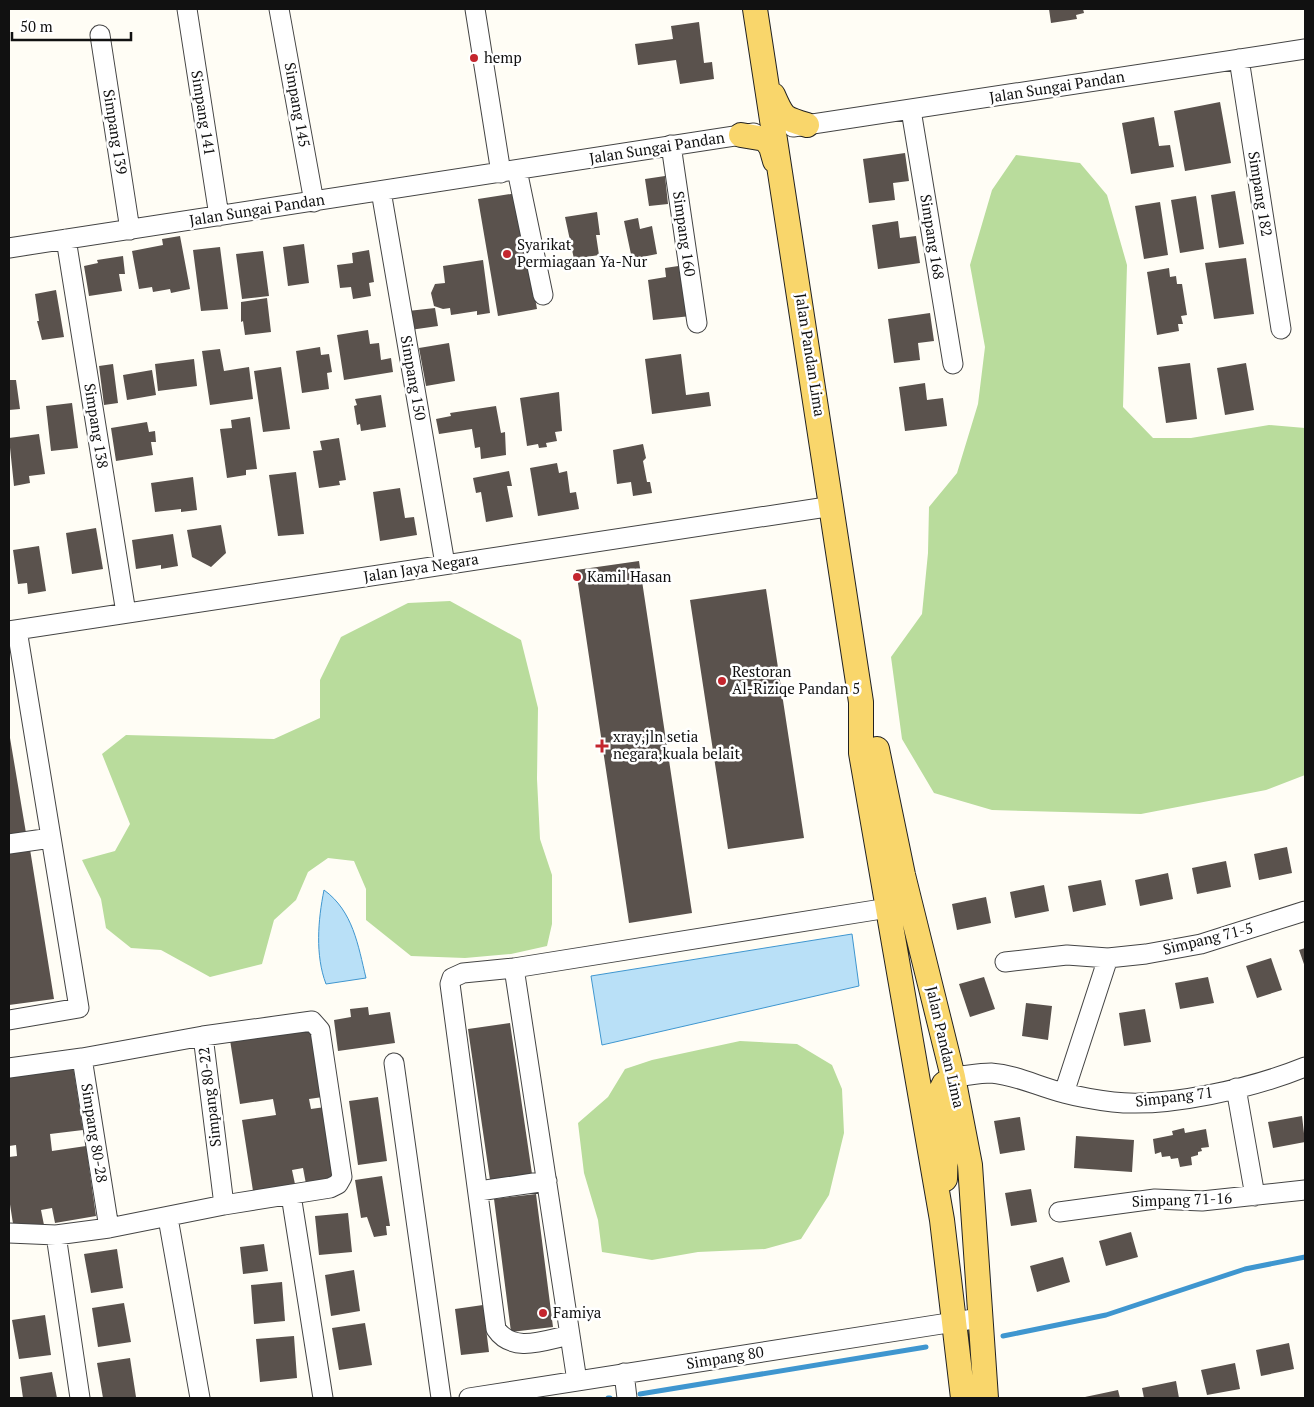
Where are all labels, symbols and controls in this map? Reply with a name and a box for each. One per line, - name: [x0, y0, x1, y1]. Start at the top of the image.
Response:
- scale bar: [12, 10, 131, 42]
- text: 50 m: [20, 16, 53, 36]
- place label: hemp: [484, 47, 522, 67]
- marker: hemp: [468, 52, 480, 64]
- street label: Simpang 145: [281, 61, 315, 149]
- street label: Jalan Sungai Pandan: [988, 65, 1126, 107]
- street label: Simpang 141: [187, 69, 221, 157]
- street label: Simpang 139: [99, 88, 133, 176]
- street label: Jalan Sungai Pandan: [588, 126, 726, 168]
- street label: Simpang 182: [1244, 150, 1278, 238]
- street label: Jalan Sungai Pandan: [188, 188, 326, 230]
- street label: Simpang 160: [669, 190, 701, 278]
- street label: Simpang 168: [916, 193, 950, 281]
- place label: Syarikat Permiagaan Ya-Nur: [517, 234, 647, 271]
- marker: Syarikat Permiagaan Ya-Nur: [501, 248, 513, 260]
- street label: Jalan Pandan Lima: [791, 292, 831, 418]
- street label: Simpang 150: [397, 334, 431, 422]
- street label: Simpang 138: [80, 382, 114, 470]
- street label: Jalan Jaya Negara: [362, 548, 480, 586]
- place label: Kamil Hasan: [587, 566, 671, 586]
- marker: Kamil Hasan: [571, 571, 583, 583]
- place label: Restoran Al-Riziqe Pandan 5: [732, 661, 860, 698]
- marker: Restoran Al-Riziqe Pandan 5: [716, 675, 728, 687]
- place label: xray,jln setia negara,kuala belait: [613, 726, 740, 763]
- marker: xray,jln setia negara,kuala belait: [595, 739, 609, 753]
- street label: Simpang 71-5: [1161, 917, 1255, 959]
- street label: Jalan Pandan Lima: [922, 984, 970, 1110]
- street label: Simpang 80-22: [193, 1046, 225, 1148]
- street label: Simpang 71: [1134, 1081, 1214, 1111]
- street label: Simpang 80-28: [77, 1082, 113, 1184]
- street label: Simpang 71-16: [1131, 1187, 1232, 1211]
- place label: Famiya: [553, 1302, 602, 1322]
- marker: Famiya: [537, 1307, 549, 1319]
- street label: Simpang 80: [685, 1341, 765, 1373]

